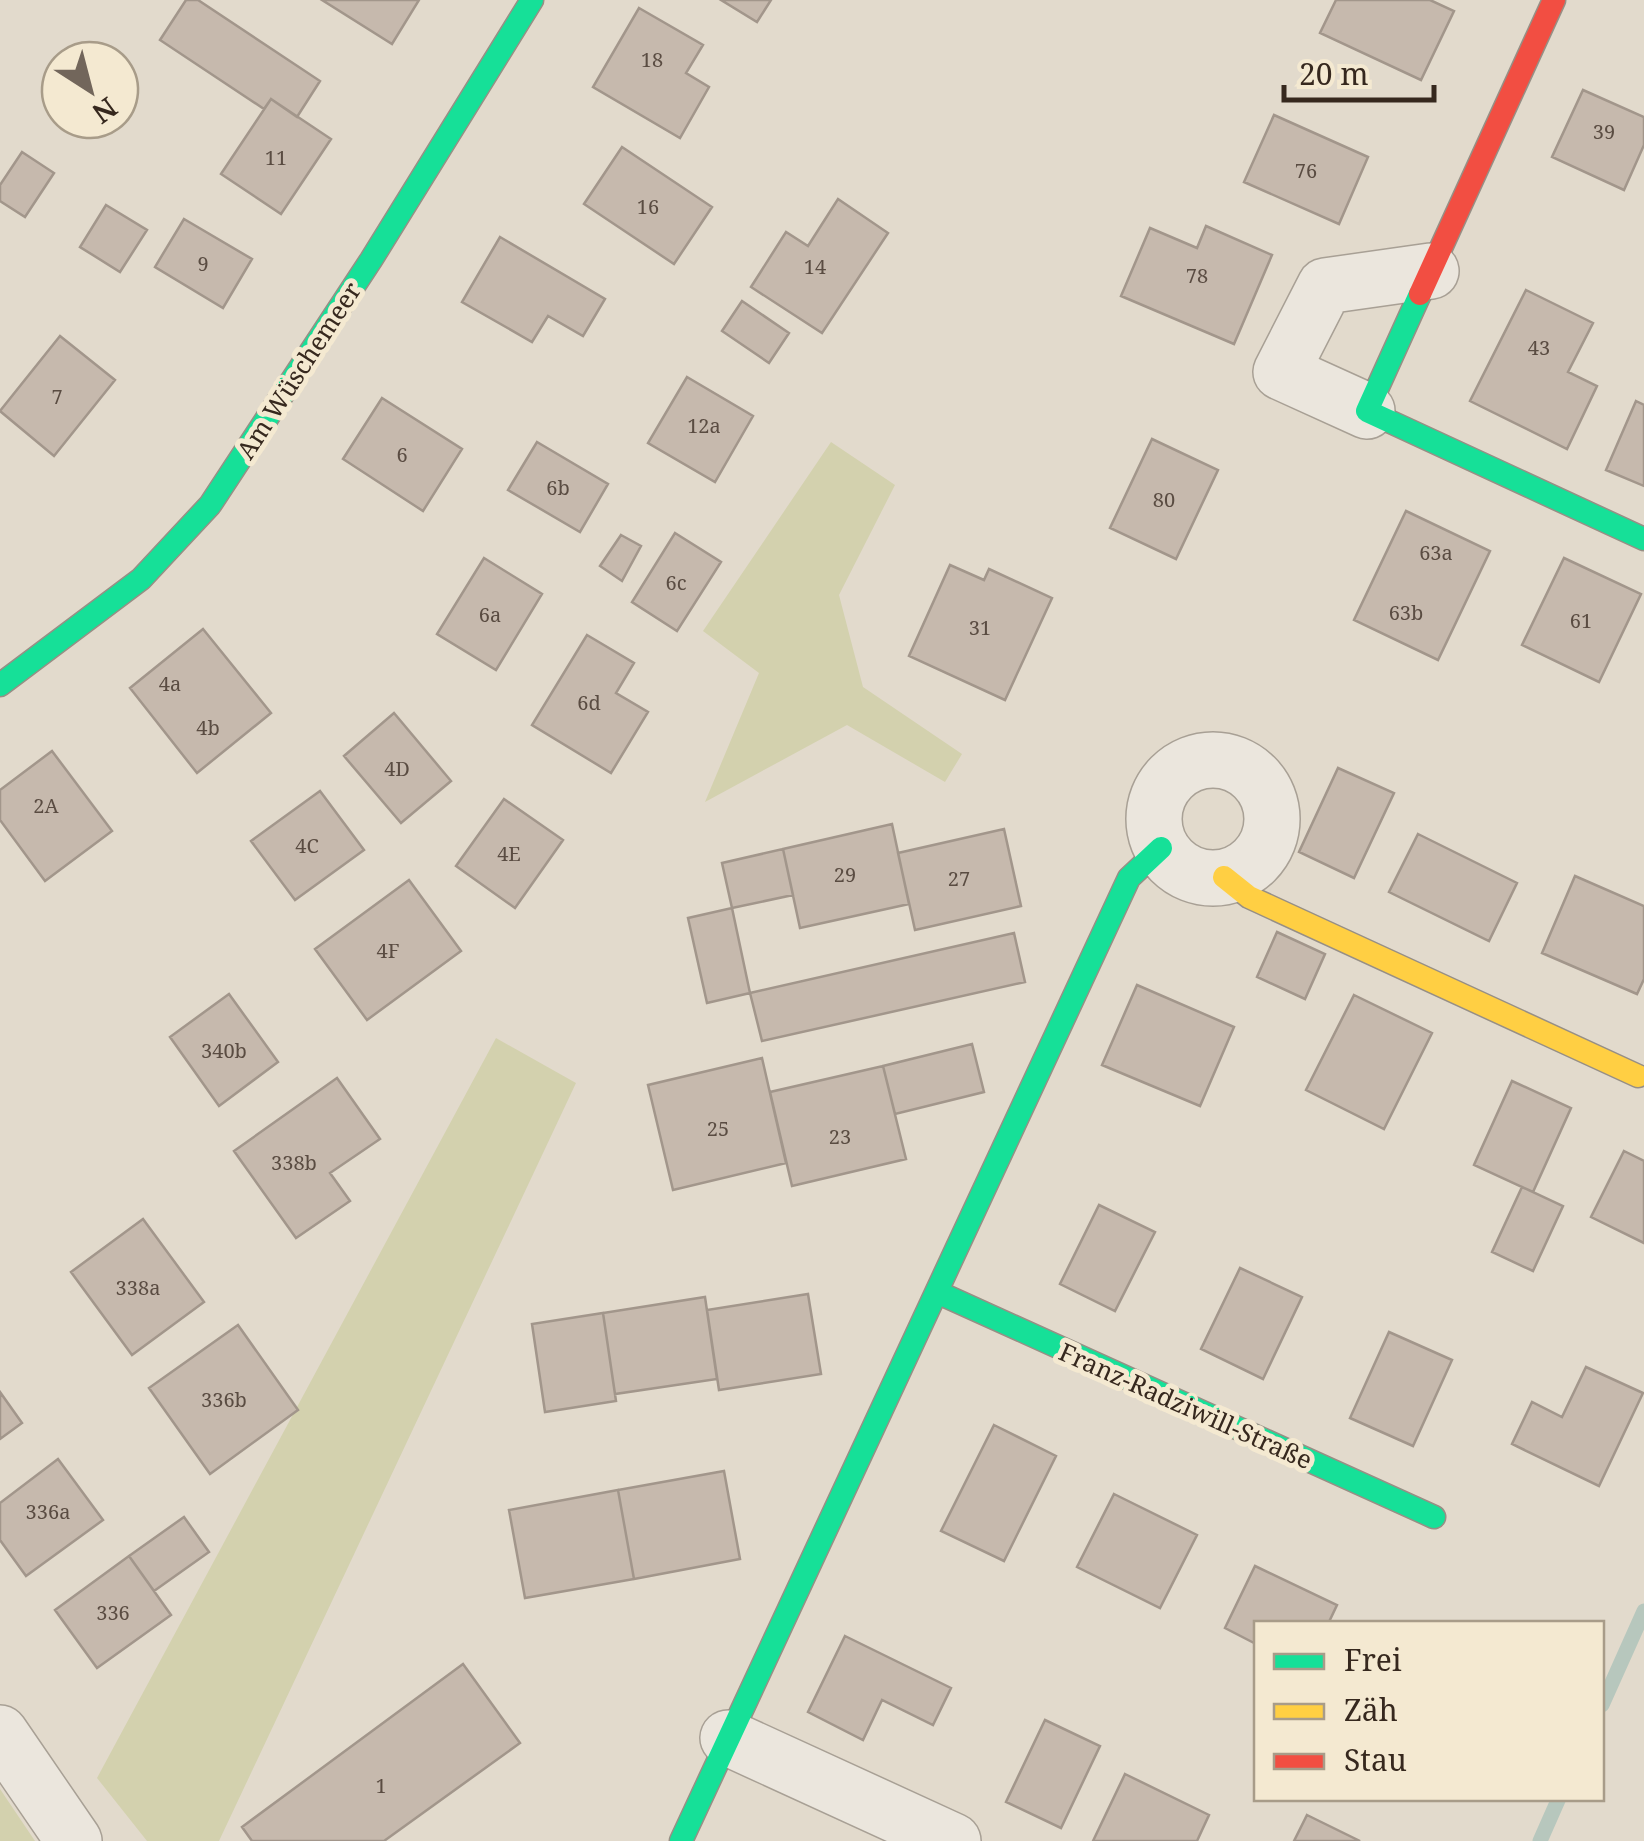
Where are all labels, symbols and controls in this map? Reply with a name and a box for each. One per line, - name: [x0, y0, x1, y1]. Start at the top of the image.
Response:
- north arrow: [40, 40, 140, 140]
- scale bar: [1284, 40, 1434, 102]
- house number: 18: [641, 46, 663, 73]
- text: 20 m: [1299, 53, 1369, 94]
- text: N: [85, 89, 125, 133]
- house number: 39: [1593, 118, 1615, 145]
- house number: 11: [265, 144, 287, 171]
- house number: 76: [1295, 157, 1317, 184]
- house number: 16: [637, 193, 659, 220]
- house number: 9: [197, 250, 209, 277]
- house number: 14: [804, 253, 826, 280]
- house number: 78: [1186, 262, 1208, 289]
- street label: Am Wüschemeer: [228, 275, 368, 465]
- house number: 43: [1528, 334, 1550, 361]
- house number: 7: [51, 383, 63, 410]
- house number: 12a: [687, 412, 721, 439]
- house number: 6: [396, 441, 408, 468]
- house number: 6b: [546, 474, 570, 501]
- house number: 80: [1153, 486, 1175, 513]
- house number: 63a: [1419, 539, 1453, 566]
- house number: 6c: [665, 569, 687, 596]
- house number: 63b: [1389, 599, 1423, 626]
- house number: 6a: [479, 601, 501, 628]
- house number: 61: [1570, 607, 1592, 634]
- house number: 31: [969, 614, 991, 641]
- house number: 4a: [159, 670, 181, 697]
- house number: 6d: [577, 689, 601, 716]
- house number: 4b: [196, 714, 220, 741]
- house number: 4D: [384, 755, 410, 782]
- house number: 2A: [33, 792, 60, 819]
- house number: 4C: [295, 832, 319, 859]
- house number: 4E: [497, 840, 521, 867]
- house number: 29: [834, 861, 856, 888]
- house number: 27: [948, 865, 970, 892]
- house number: 4F: [377, 937, 399, 964]
- house number: 340b: [201, 1037, 247, 1064]
- house number: 25: [707, 1115, 729, 1142]
- house number: 23: [829, 1123, 851, 1150]
- house number: 338b: [271, 1149, 317, 1176]
- house number: 338a: [116, 1274, 160, 1301]
- street label: Franz-Radziwill-Straße: [1054, 1334, 1318, 1476]
- house number: 336b: [201, 1386, 247, 1413]
- house number: 336a: [26, 1498, 70, 1525]
- house number: 336: [96, 1599, 130, 1626]
- legend: [1254, 1621, 1604, 1801]
- text: Frei: [1344, 1639, 1402, 1680]
- text: Zäh: [1344, 1689, 1398, 1730]
- text: Stau: [1344, 1739, 1407, 1780]
- house number: 1: [375, 1772, 387, 1799]

